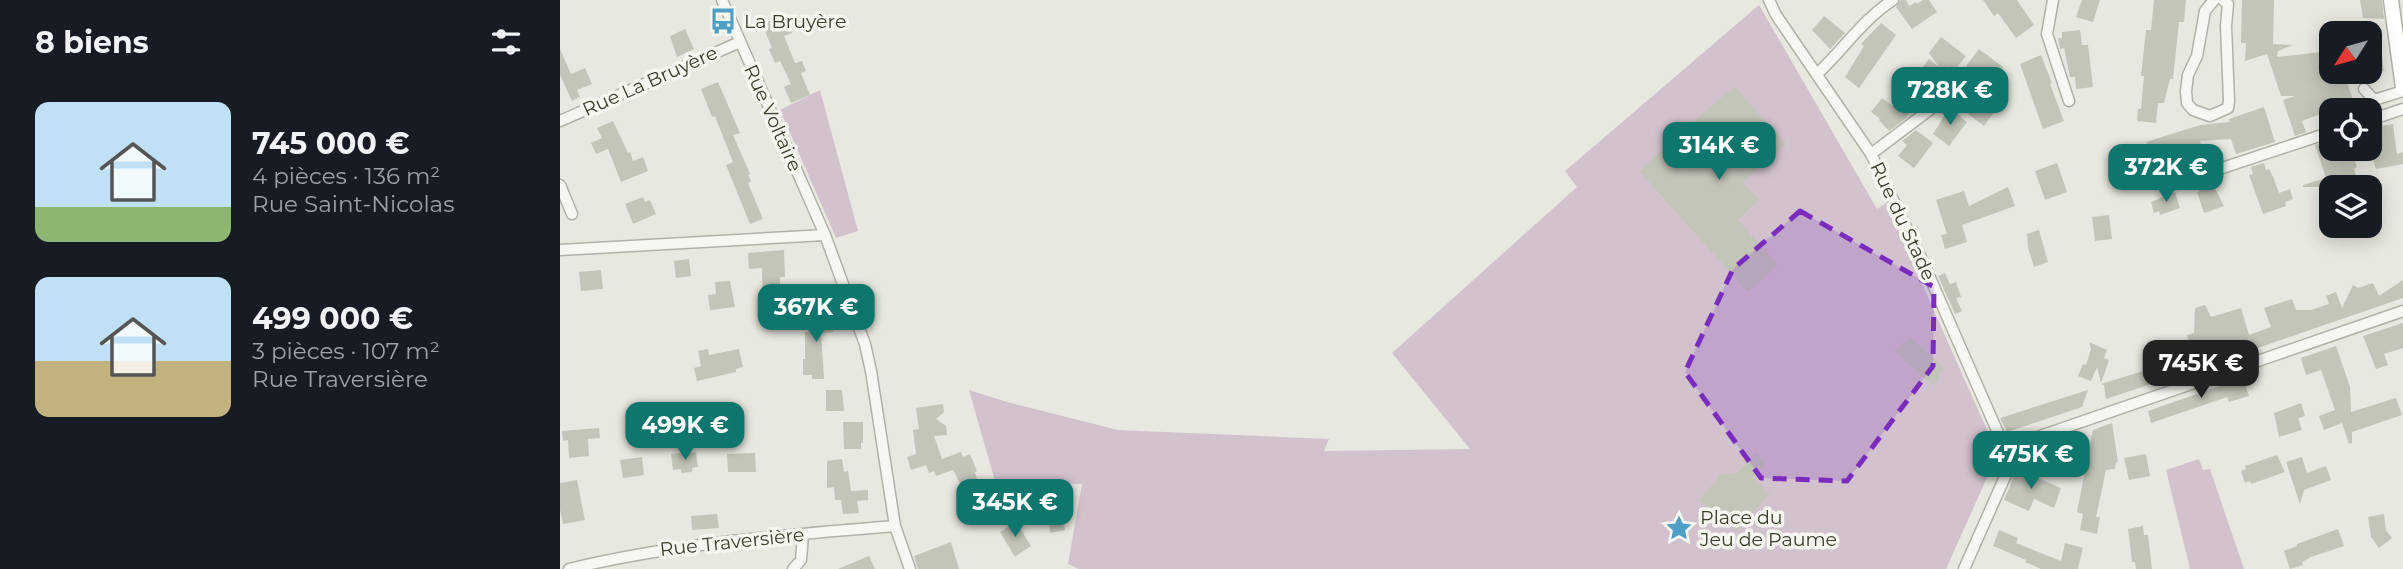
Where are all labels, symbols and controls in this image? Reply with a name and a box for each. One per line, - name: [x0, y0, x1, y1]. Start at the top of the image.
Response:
- bus stop icon: La Bruyère: [708, 6, 738, 36]
- place label: La Bruyère: [744, 10, 846, 33]
- north arrow: [2319, 21, 2382, 84]
- map controls: [2319, 21, 2382, 238]
- icon: filters: [487, 23, 525, 61]
- text: 8 biens: [35, 24, 149, 61]
- street label: Rue La Bruyère: [579, 41, 721, 121]
- street label: Rue Voltaire: [739, 61, 807, 175]
- pin: 728K €: [1893, 68, 2007, 127]
- text: 728K €: [1907, 76, 1993, 104]
- button: locate: [2319, 98, 2382, 161]
- pin: 314K €: [1662, 122, 1776, 182]
- text: 745 000 €: [252, 125, 410, 162]
- icon: home: [91, 130, 175, 214]
- text: 314K €: [1679, 131, 1759, 159]
- pin: 372K €: [2109, 144, 2223, 204]
- text: 372K €: [2124, 153, 2208, 181]
- street label: Rue du Stade: [1865, 158, 1941, 284]
- text: 4 pièces · 136 m²: [252, 162, 440, 190]
- button: layers: [2319, 175, 2382, 238]
- text: Rue Saint-Nicolas: [252, 190, 454, 218]
- pin: 367K €: [759, 284, 873, 344]
- text: 367K €: [774, 293, 858, 321]
- text: 499 000 €: [252, 300, 413, 337]
- icon: home: [91, 305, 175, 389]
- text: 3 pièces · 107 m²: [252, 337, 440, 365]
- pin: 745K €: [2144, 340, 2258, 400]
- text: 745K €: [2159, 349, 2243, 377]
- text: Rue Traversière: [252, 365, 428, 393]
- pin: 499K €: [628, 402, 742, 462]
- text: 499K €: [641, 411, 729, 439]
- pin: 475K €: [1974, 432, 2088, 491]
- text: 475K €: [1989, 440, 2073, 468]
- pin: 345K €: [958, 480, 1072, 539]
- text: 345K €: [972, 488, 1058, 516]
- place label: Place du Jeu de Paume: [1699, 506, 1837, 551]
- place icon: Place du Jeu de Paume: [1664, 513, 1694, 543]
- street label: Rue Traversière: [659, 523, 805, 561]

